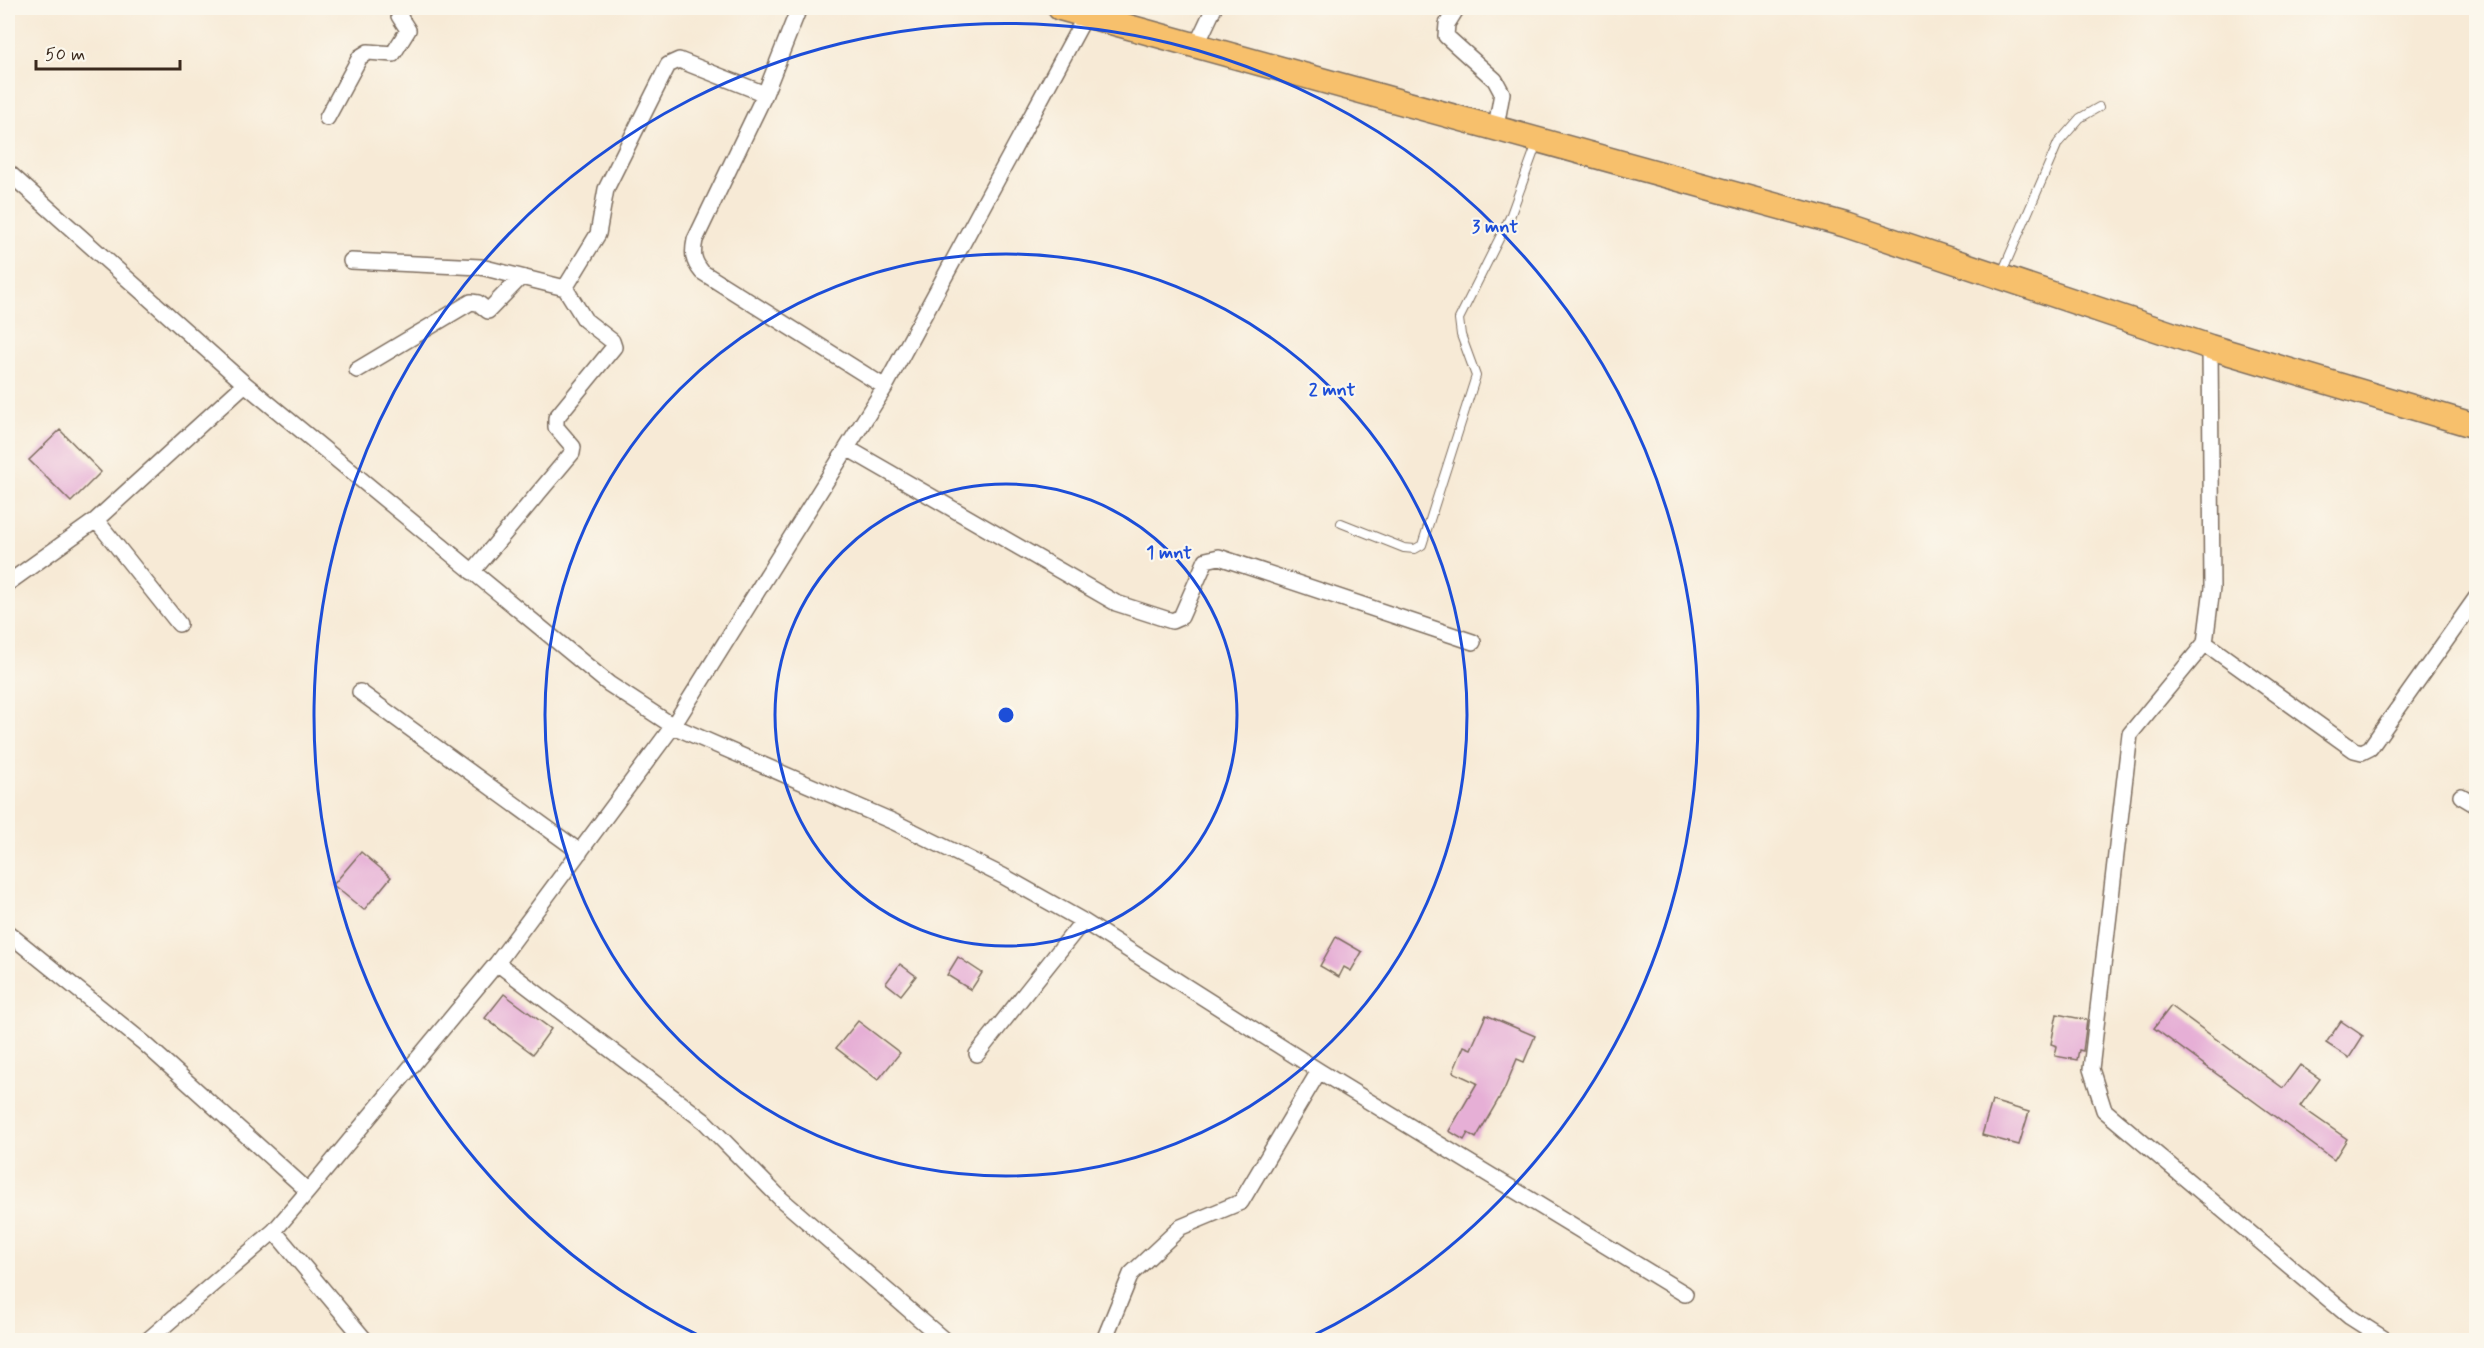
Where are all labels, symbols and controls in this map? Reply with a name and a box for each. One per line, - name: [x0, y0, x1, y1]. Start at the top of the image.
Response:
- scale bar: [36, 33, 180, 71]
- text: 50 m: [45, 43, 85, 67]
- text: 3 mnt: [1472, 215, 1518, 239]
- text: 2 mnt: [1309, 378, 1356, 402]
- text: 1 mnt: [1146, 541, 1192, 565]
- centre of rings: [996, 705, 1016, 725]

